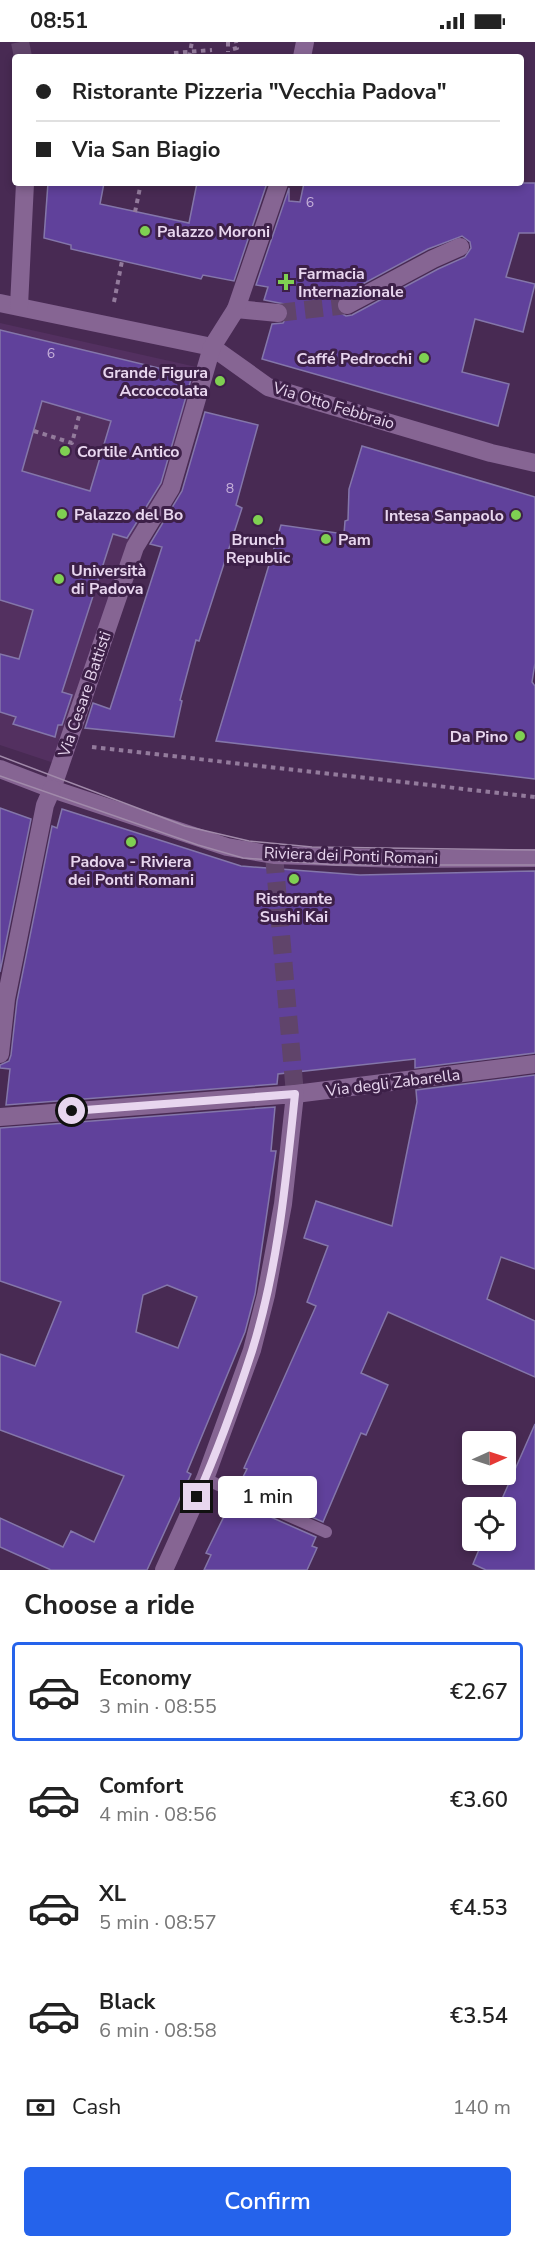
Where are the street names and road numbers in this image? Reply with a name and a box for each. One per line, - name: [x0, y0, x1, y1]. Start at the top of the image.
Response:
- street label: Via Otto Febbraio: [269, 377, 397, 435]
- street label: Via Cesare Battisti: [53, 629, 117, 761]
- street label: Riviera dei Ponti Romani: [263, 842, 438, 870]
- street label: Via degli Zabarella: [324, 1064, 461, 1102]

